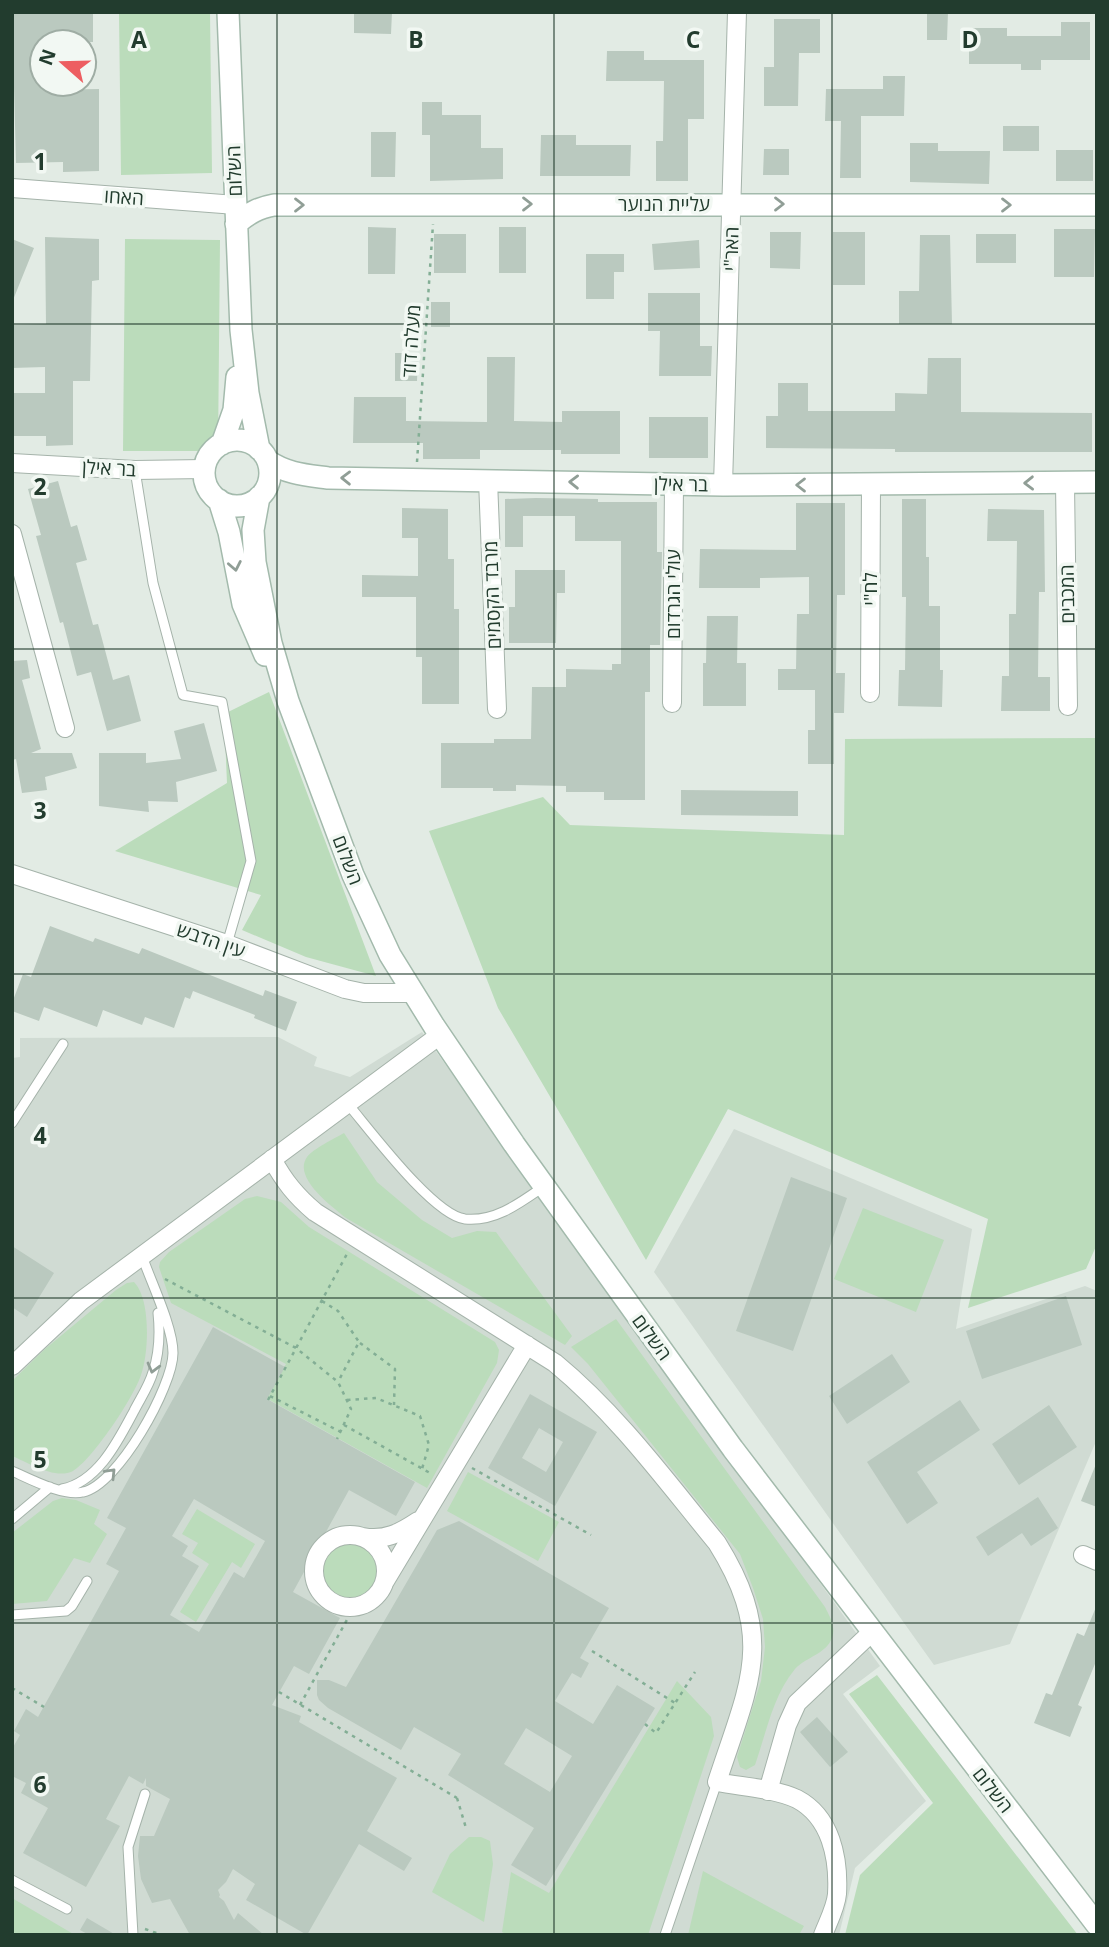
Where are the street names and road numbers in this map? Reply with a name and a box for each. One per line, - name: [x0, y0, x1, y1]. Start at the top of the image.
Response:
- street label: השלום: [220, 145, 248, 197]
- street label: האחו: [103, 183, 145, 211]
- street label: עליית הנוער: [618, 191, 710, 217]
- street label: האר"י: [717, 226, 745, 272]
- street label: מעלה דוד: [395, 304, 427, 378]
- street label: בר אילן: [81, 454, 137, 482]
- street label: בר אילן: [654, 471, 708, 497]
- street label: מרבד הקסמים: [477, 540, 507, 650]
- street label: עולי הגרדום: [660, 549, 686, 639]
- street label: המכבים: [1053, 564, 1081, 624]
- street label: לח"י: [857, 572, 883, 606]
- street label: השלום: [327, 831, 369, 889]
- street label: עין הדבש: [174, 916, 248, 964]
- street label: השלום: [626, 1309, 678, 1365]
- street label: השלום: [967, 1762, 1019, 1818]

